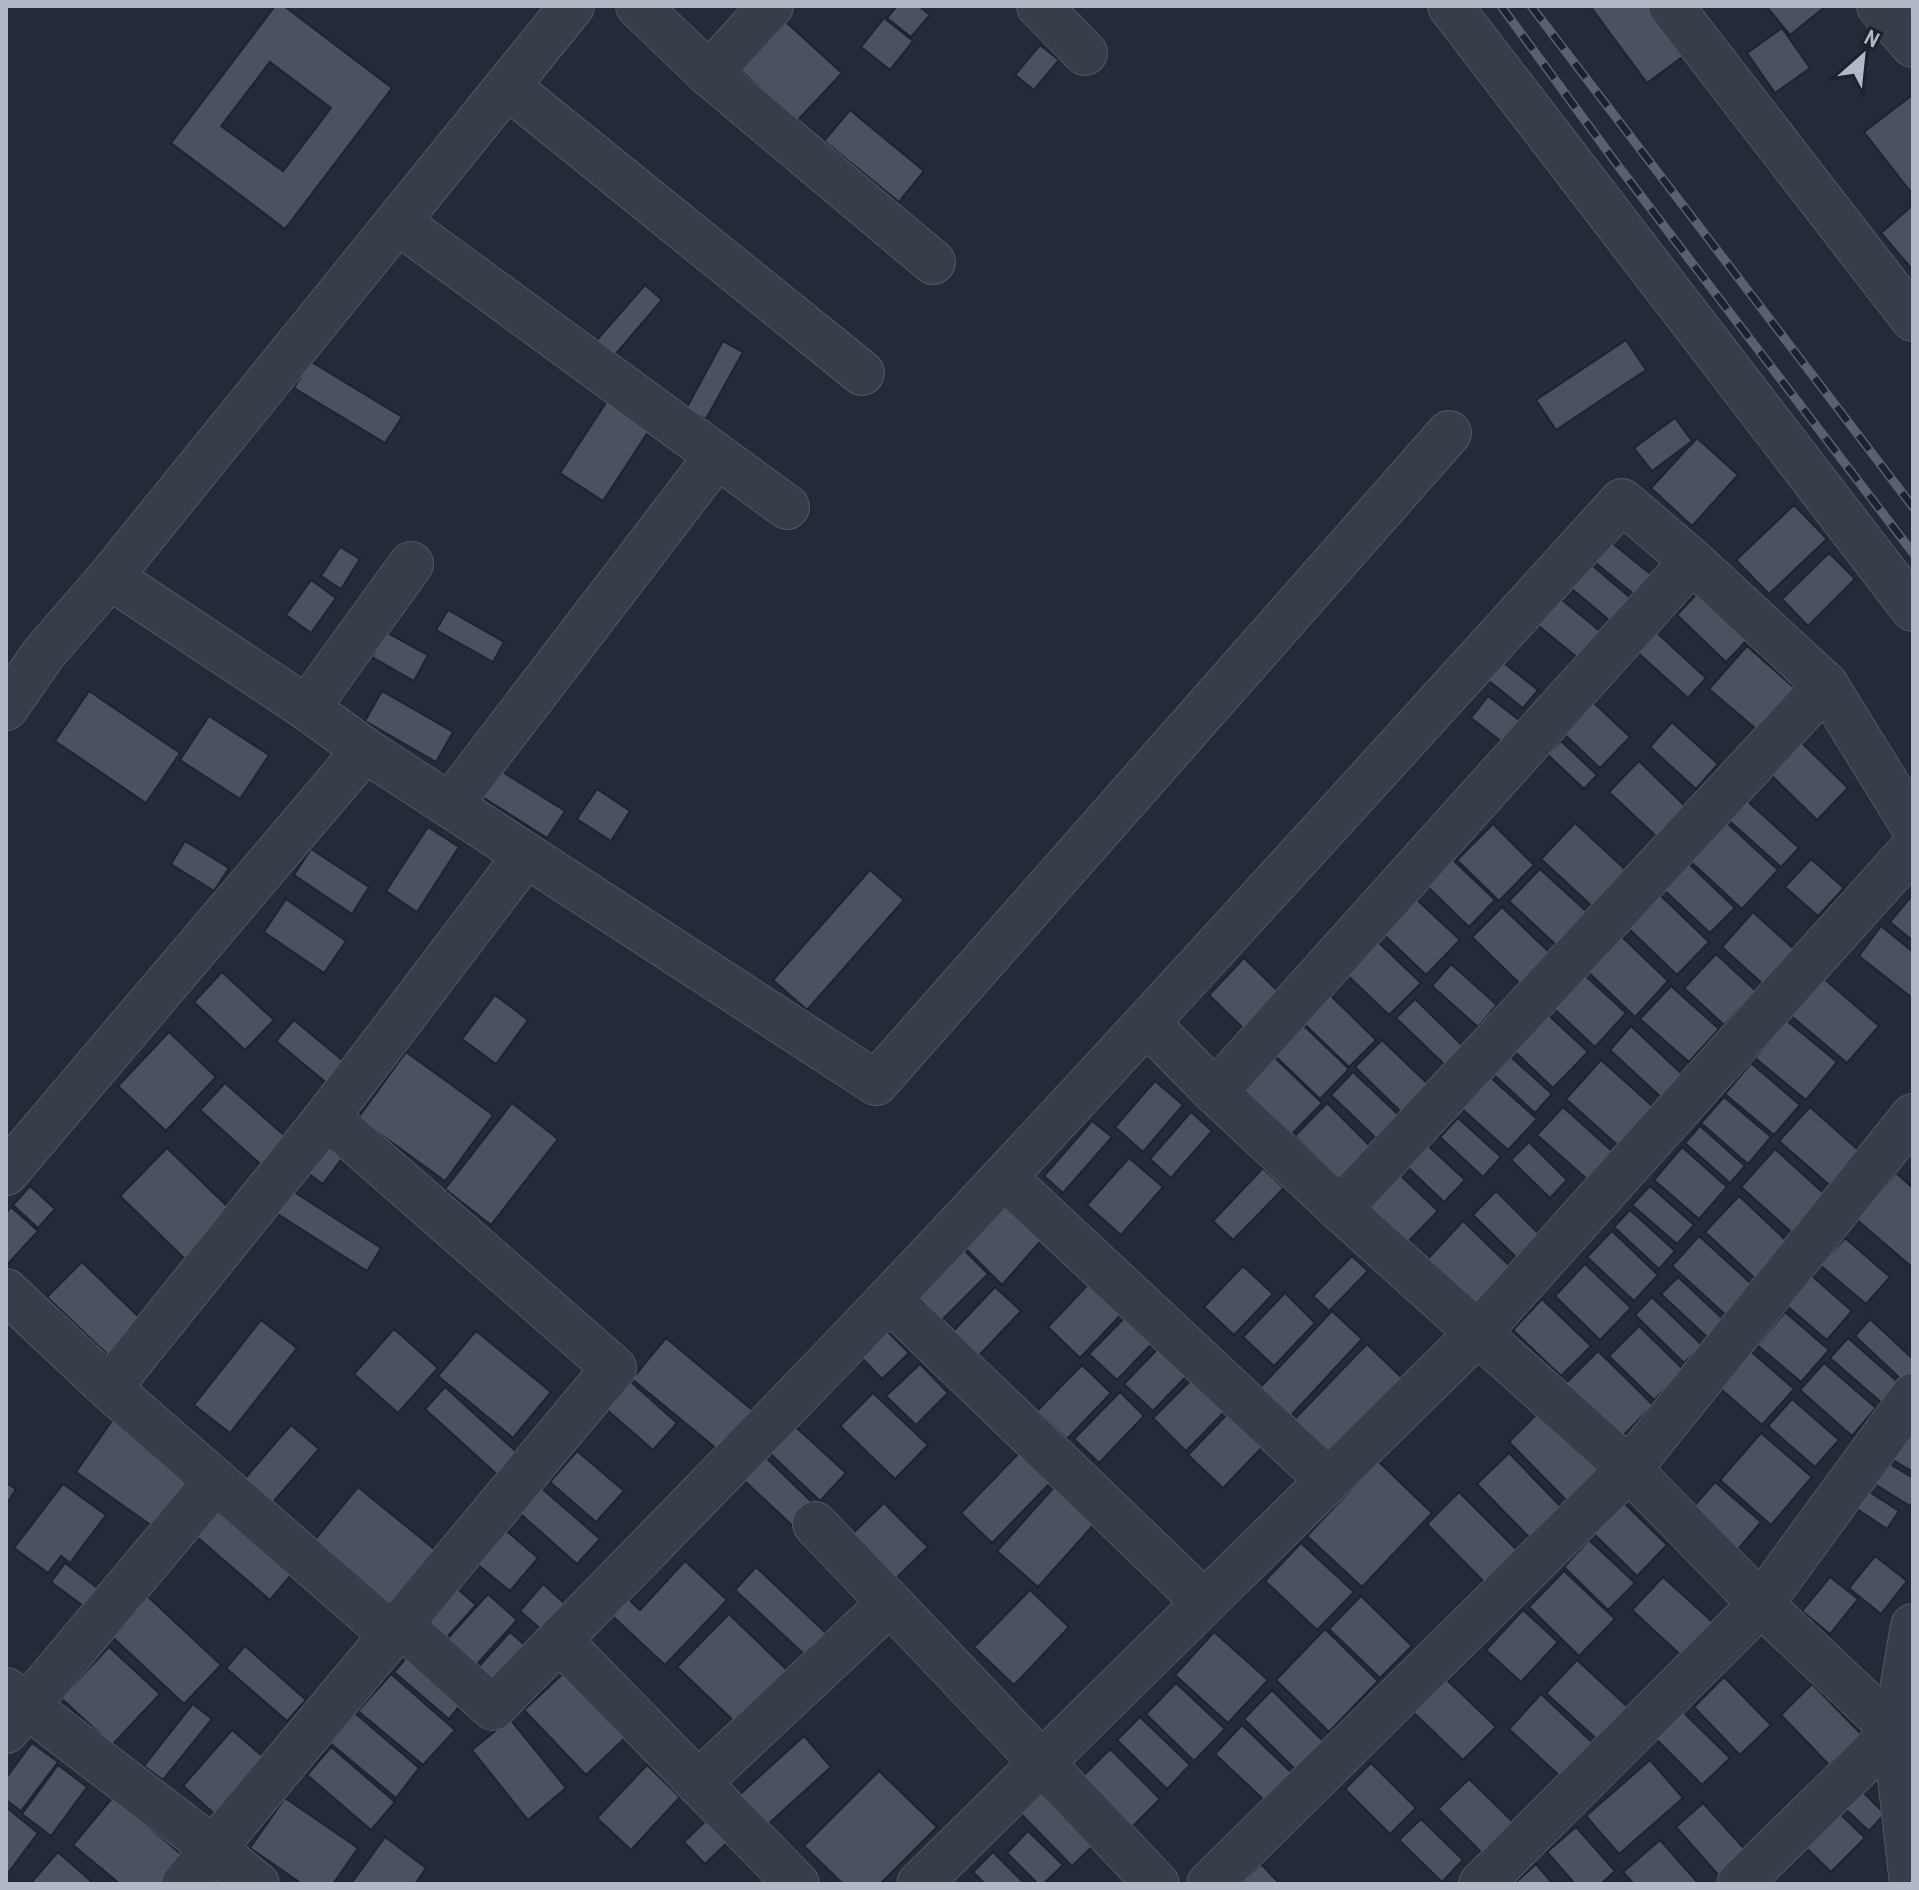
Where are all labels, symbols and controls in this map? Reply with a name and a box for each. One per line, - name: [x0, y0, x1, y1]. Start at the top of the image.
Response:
- north arrow: [1823, 16, 1903, 96]
- text: N: [1859, 22, 1885, 55]

